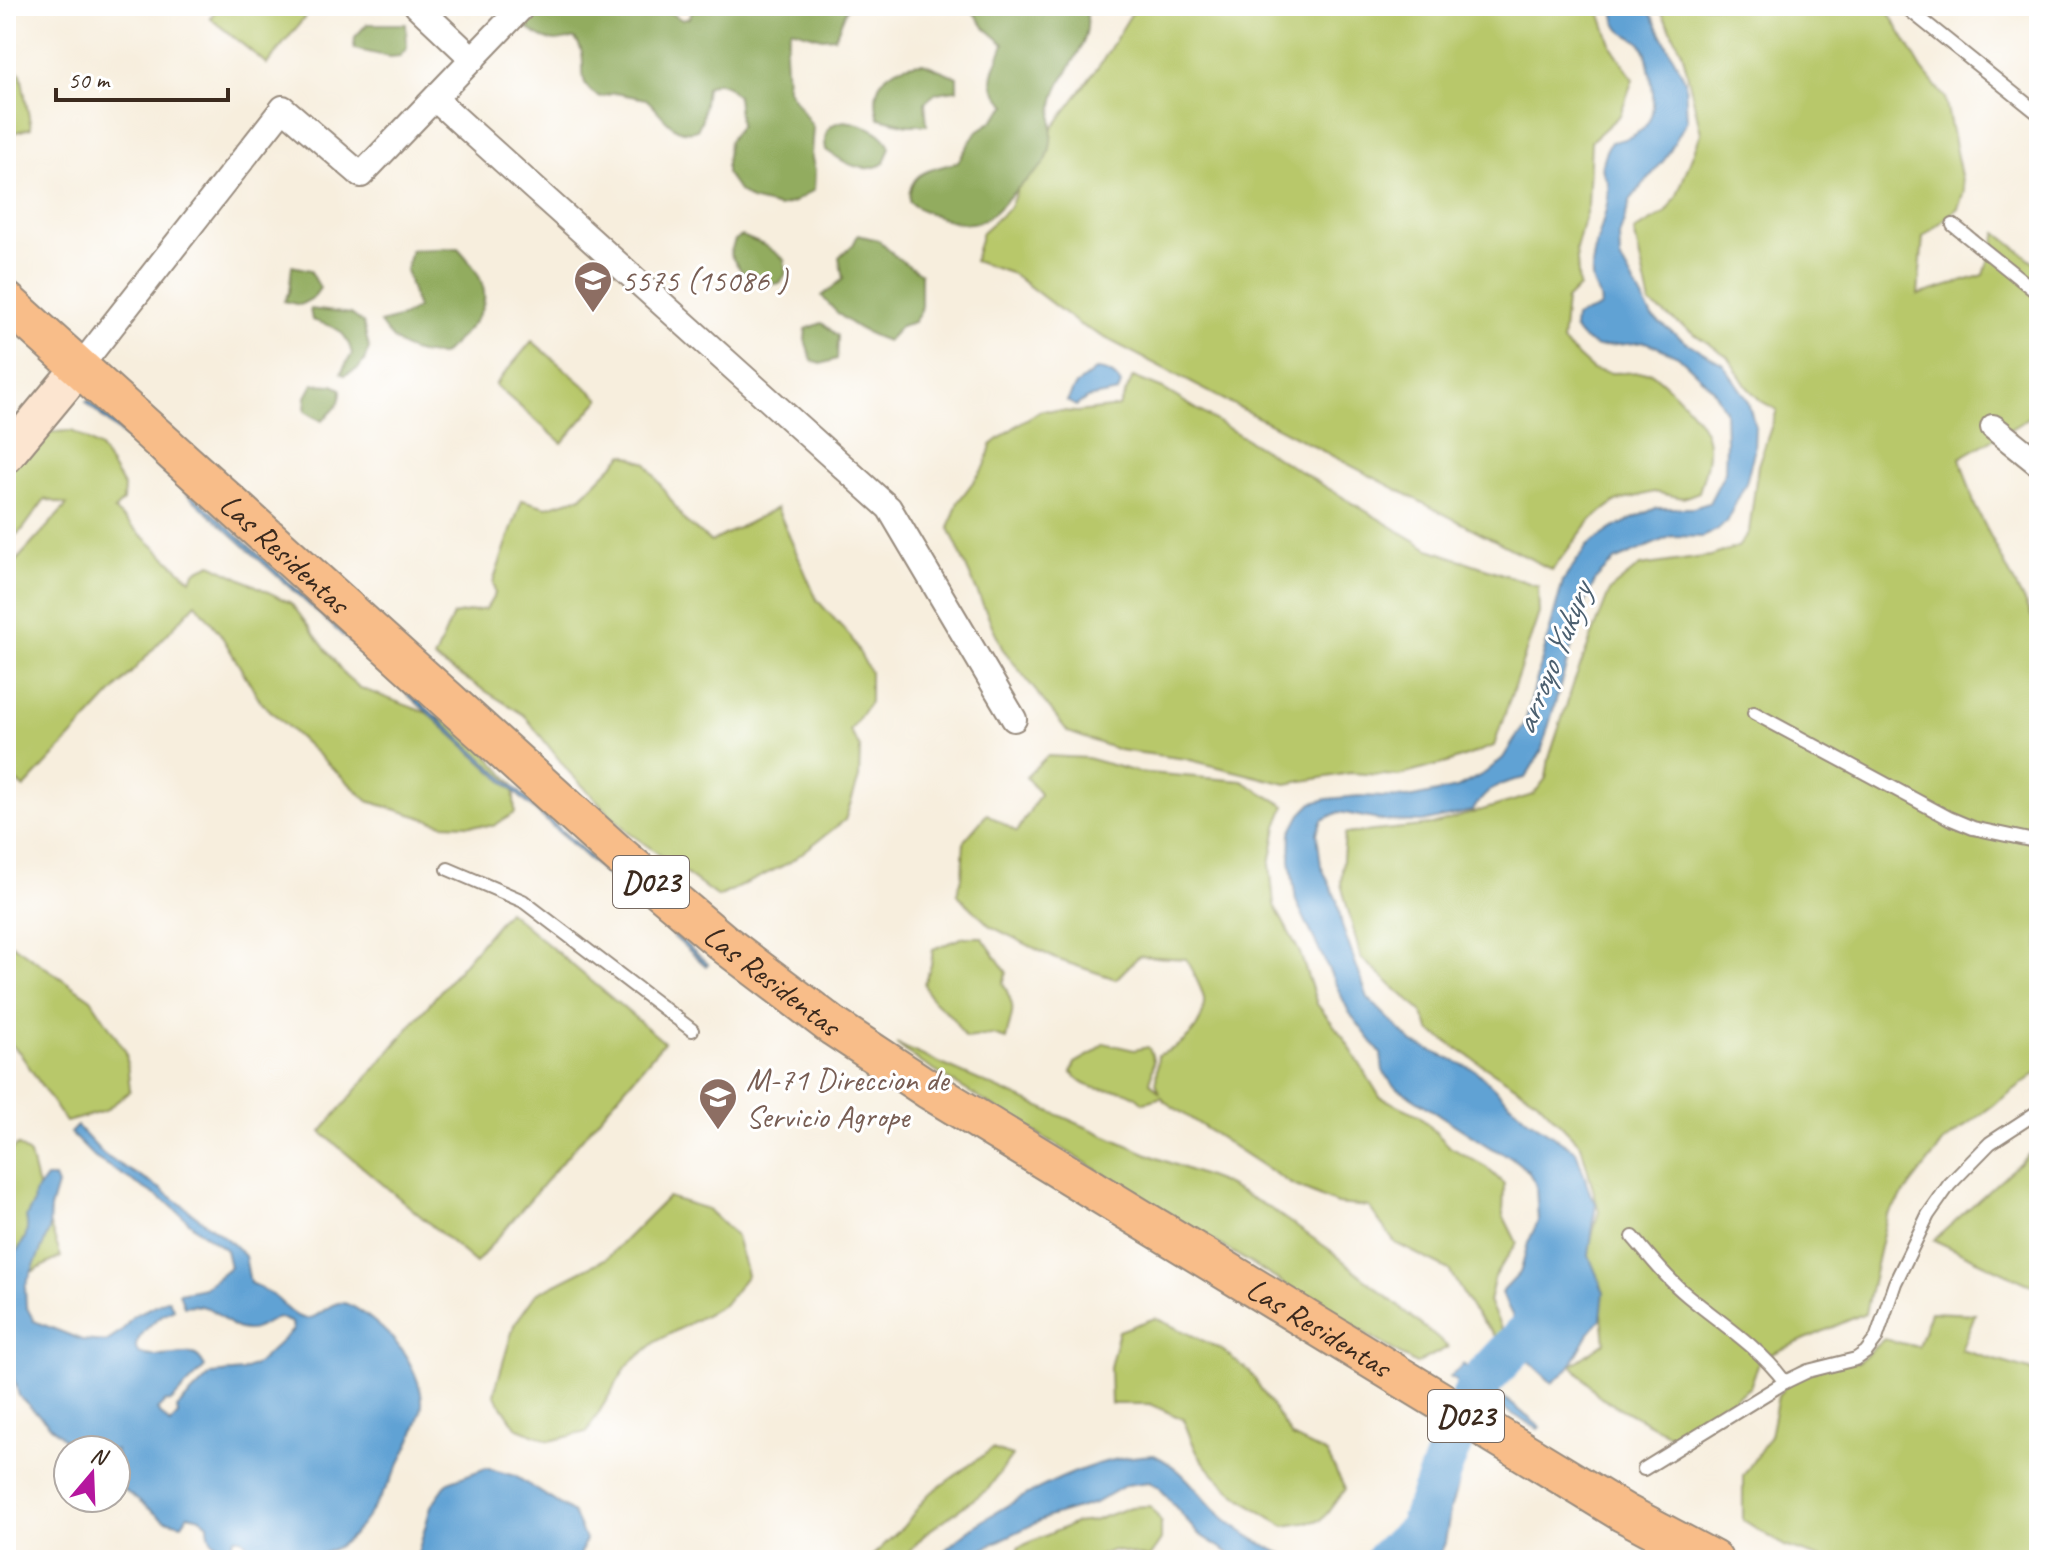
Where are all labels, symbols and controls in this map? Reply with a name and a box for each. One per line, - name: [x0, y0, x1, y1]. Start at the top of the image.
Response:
- scale bar: [56, 52, 228, 102]
- text: 50 m: [68, 65, 111, 95]
- school or university icon: 5575 (15086 ): [572, 259, 614, 314]
- place label: 5575 (15086 ): [621, 260, 789, 301]
- street label: Las Residentas: [211, 484, 361, 624]
- water label: arroyo Yukyry: [1502, 572, 1604, 741]
- road number: D023: [613, 856, 689, 908]
- street label: Las Residentas: [695, 915, 851, 1047]
- place label: M-71 Direccion de Servicio Agrope: [746, 1059, 951, 1137]
- school or university icon: M-71 Direccion de Servicio Agrope: [697, 1076, 739, 1131]
- street label: Las Residentas: [1239, 1268, 1401, 1388]
- road number: D023: [1428, 1390, 1504, 1442]
- north arrow: [52, 1434, 132, 1514]
- text: N: [87, 1441, 112, 1473]

